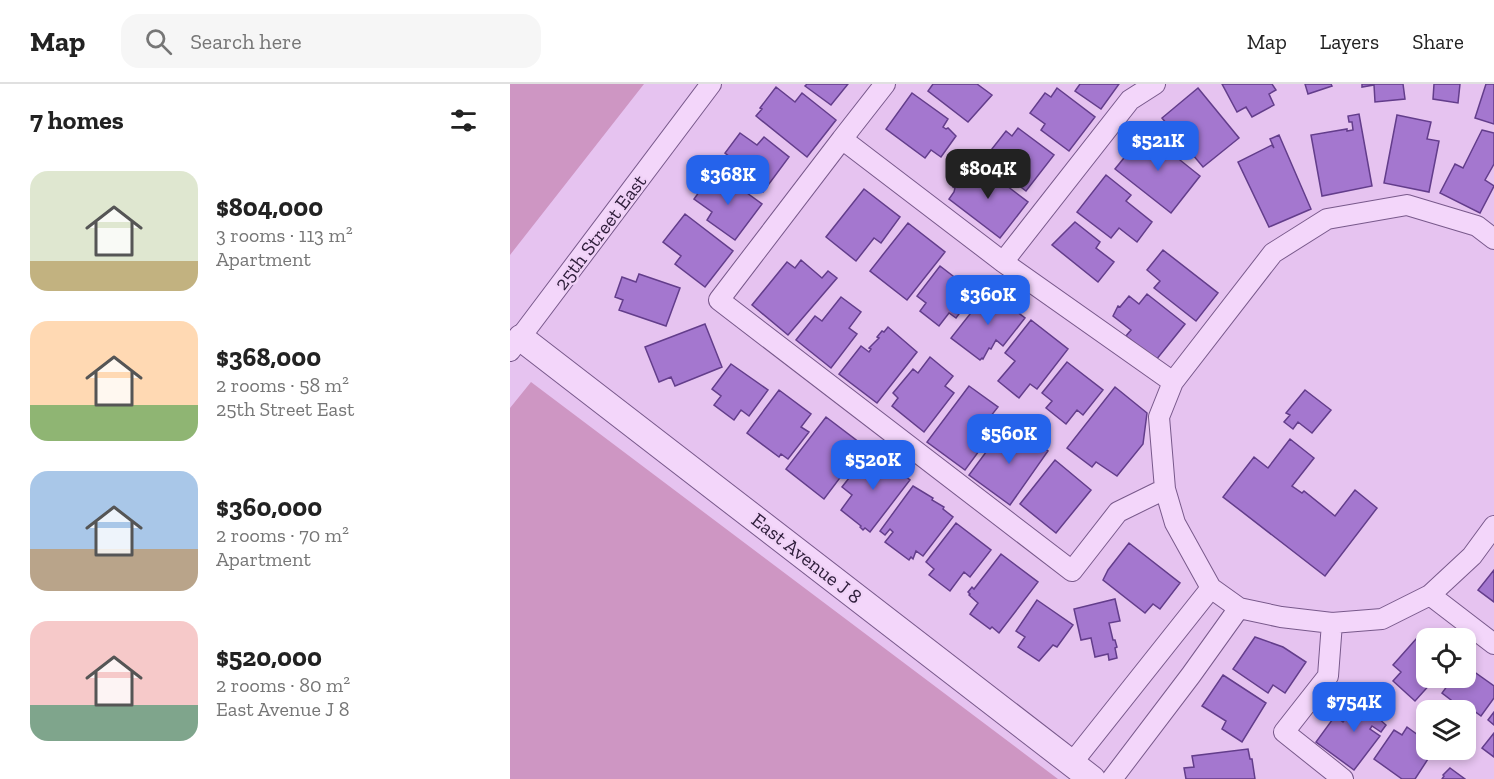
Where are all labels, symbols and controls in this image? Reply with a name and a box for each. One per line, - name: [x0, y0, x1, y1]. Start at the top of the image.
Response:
- search box: [121, 14, 541, 68]
- text: Map: [30, 25, 85, 58]
- icon: search: [142, 25, 175, 58]
- text: Search here: [190, 28, 302, 55]
- text: Map: [1247, 29, 1287, 54]
- text: Layers: [1320, 29, 1379, 54]
- text: Share: [1412, 29, 1464, 54]
- text: 7 homes: [30, 104, 124, 136]
- icon: filters: [447, 104, 480, 137]
- pin: $521K: [1116, 121, 1200, 172]
- text: $521K: [1132, 128, 1184, 152]
- pin: $804K: [946, 149, 1030, 200]
- pin: $368K: [686, 155, 770, 206]
- text: $804K: [960, 156, 1017, 180]
- text: $368K: [700, 162, 756, 186]
- street label: 25th Street East: [549, 169, 652, 294]
- text: $804,000: [216, 191, 323, 223]
- icon: home: [78, 195, 150, 267]
- text: 3 rooms · 113 m²: [216, 223, 353, 247]
- text: Apartment: [216, 247, 311, 271]
- pin: $360K: [946, 275, 1030, 326]
- text: $360K: [960, 282, 1016, 306]
- text: $368,000: [216, 341, 321, 373]
- icon: home: [78, 345, 150, 417]
- text: 2 rooms · 58 m²: [216, 373, 349, 397]
- text: 25th Street East: [216, 397, 354, 421]
- pin: $560K: [967, 414, 1051, 465]
- text: $560K: [981, 421, 1037, 445]
- pin: $520K: [831, 440, 915, 491]
- text: $520K: [845, 447, 901, 471]
- text: $360,000: [216, 491, 322, 523]
- icon: home: [78, 495, 150, 567]
- street label: East Avenue J 8: [747, 507, 867, 609]
- text: 2 rooms · 70 m²: [216, 523, 349, 547]
- text: Apartment: [216, 547, 311, 571]
- map controls: [1416, 628, 1476, 760]
- button: locate: [1416, 628, 1476, 688]
- text: $520,000: [216, 641, 322, 673]
- icon: home: [78, 645, 150, 717]
- text: 2 rooms · 80 m²: [216, 673, 350, 697]
- pin: $754K: [1312, 682, 1396, 733]
- text: $754K: [1326, 689, 1382, 713]
- text: East Avenue J 8: [216, 697, 349, 721]
- button: layers: [1416, 700, 1476, 760]

